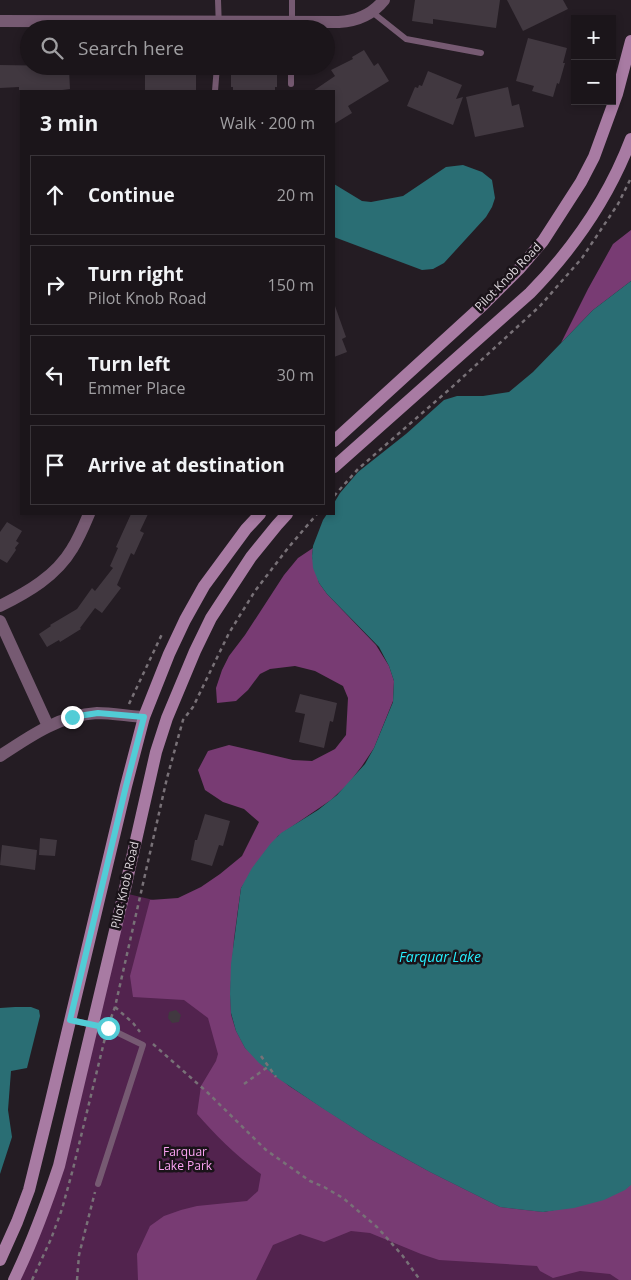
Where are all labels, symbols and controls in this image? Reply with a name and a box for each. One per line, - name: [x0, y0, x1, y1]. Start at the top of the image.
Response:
- map controls: [571, 15, 616, 105]
- button: +: [571, 15, 616, 60]
- search box: [20, 20, 335, 75]
- icon: search: [38, 34, 66, 62]
- text: Search here: [78, 35, 184, 61]
- button: −: [571, 60, 616, 105]
- text: 3 min: [40, 109, 98, 137]
- text: Walk · 200 m: [220, 112, 315, 134]
- icon: ahead: [41, 181, 69, 209]
- text: Continue: [88, 182, 175, 208]
- text: 20 m: [277, 184, 314, 206]
- street label: Pilot Knob Road: [471, 239, 545, 315]
- text: Turn right: [88, 261, 183, 287]
- icon: right: [41, 271, 69, 299]
- text: 150 m: [268, 274, 314, 296]
- text: Pilot Knob Road: [88, 287, 207, 309]
- text: Turn left: [88, 351, 170, 377]
- icon: left: [41, 361, 69, 389]
- text: 30 m: [277, 364, 314, 386]
- text: Emmer Place: [88, 377, 185, 399]
- icon: arrive: [41, 451, 69, 479]
- text: Arrive at destination: [88, 452, 285, 478]
- route end: [61, 706, 84, 729]
- street label: Pilot Knob Road: [106, 840, 143, 930]
- water label: Farquar Lake: [399, 947, 481, 966]
- route start: [97, 1017, 120, 1040]
- park label: Farquar Lake Park: [158, 1143, 213, 1174]

